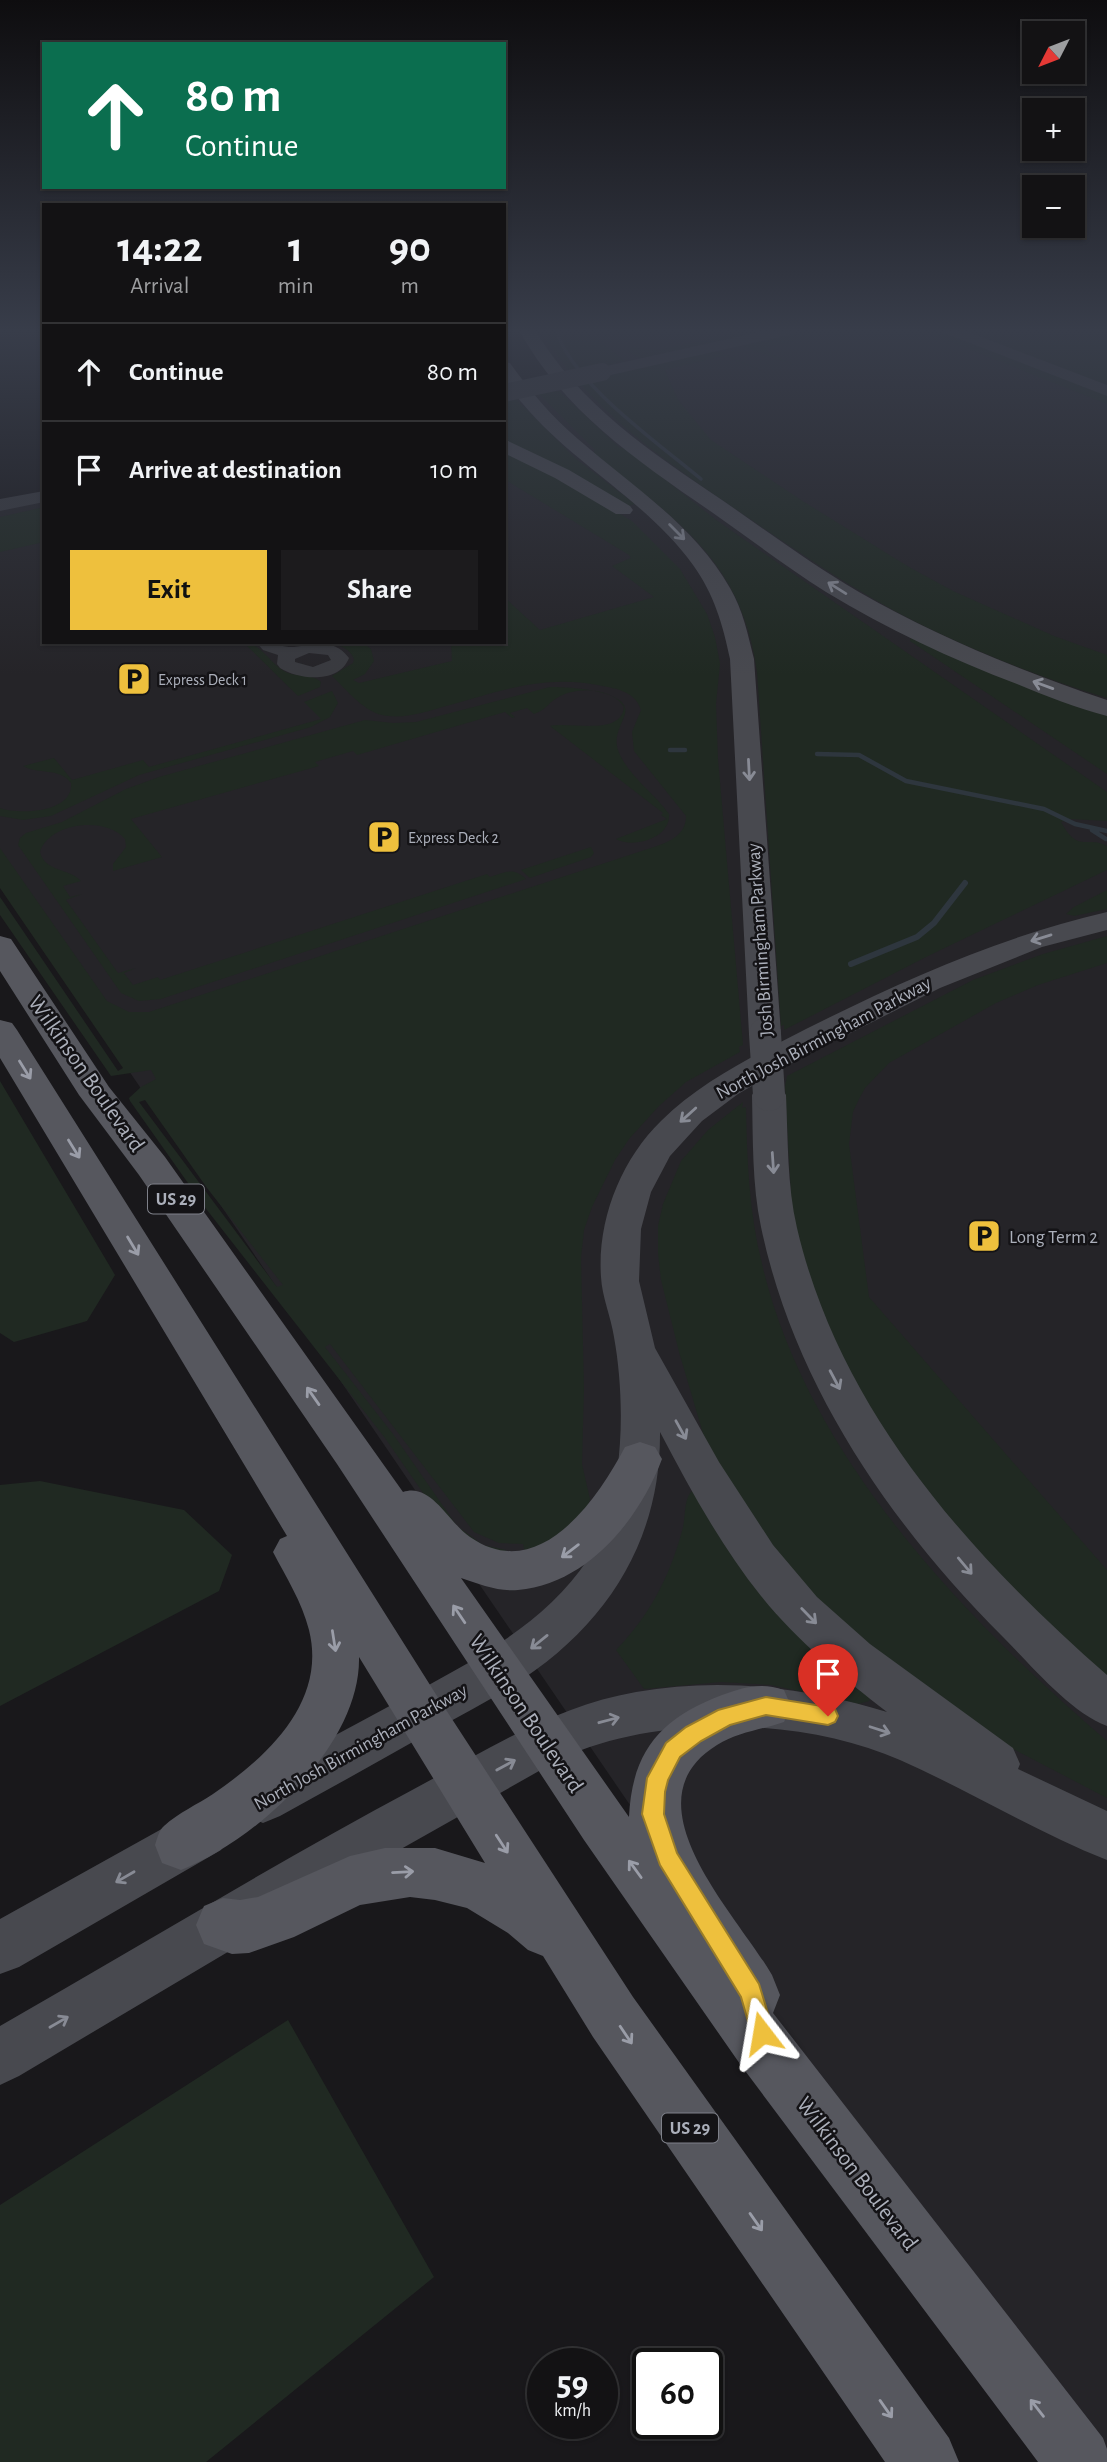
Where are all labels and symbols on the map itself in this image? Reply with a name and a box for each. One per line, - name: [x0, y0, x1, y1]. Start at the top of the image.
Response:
- north arrow: [1022, 21, 1085, 84]
- one-way arrow: [668, 523, 685, 540]
- one-way arrow: [828, 581, 848, 595]
- parking icon: Express Deck 1: [115, 660, 153, 698]
- place label: Express Deck 1: [158, 672, 247, 688]
- one-way arrow: [1032, 678, 1054, 690]
- one-way arrow: [743, 758, 756, 781]
- parking icon: Express Deck 2: [365, 818, 403, 856]
- place label: Express Deck 2: [408, 830, 499, 846]
- street label: Josh Birmingham Parkway: [744, 843, 777, 1037]
- one-way arrow: [1030, 933, 1052, 946]
- street label: North Josh Birmingham Parkway: [713, 974, 934, 1103]
- street label: Wilkinson Boulevard: [23, 991, 148, 1156]
- one-way arrow: [18, 1060, 32, 1080]
- one-way arrow: [680, 1107, 697, 1124]
- one-way arrow: [67, 1139, 81, 1159]
- one-way arrow: [767, 1151, 780, 1174]
- road number: US 29: [148, 1184, 204, 1214]
- parking icon: Long Term 2: [965, 1217, 1003, 1255]
- place label: Long Term 2: [1009, 1228, 1098, 1247]
- one-way arrow: [126, 1235, 140, 1255]
- one-way arrow: [829, 1369, 842, 1390]
- one-way arrow: [306, 1387, 320, 1406]
- one-way arrow: [675, 1419, 688, 1440]
- one-way arrow: [561, 1544, 579, 1559]
- one-way arrow: [957, 1557, 972, 1575]
- one-way arrow: [452, 1604, 466, 1624]
- one-way arrow: [801, 1608, 818, 1625]
- one-way arrow: [328, 1629, 341, 1652]
- street label: Wilkinson Boulevard: [464, 1631, 587, 1797]
- one-way arrow: [530, 1634, 548, 1650]
- pin: [798, 1644, 858, 1716]
- street label: North Josh Birmingham Parkway: [251, 1681, 470, 1814]
- one-way arrow: [598, 1713, 620, 1726]
- one-way arrow: [869, 1725, 891, 1738]
- one-way arrow: [495, 1758, 515, 1772]
- one-way arrow: [496, 1834, 510, 1854]
- one-way arrow: [628, 1860, 642, 1879]
- one-way arrow: [391, 1866, 414, 1879]
- one-way arrow: [115, 1870, 135, 1884]
- position arrow: [725, 1996, 799, 2070]
- one-way arrow: [48, 2015, 69, 2028]
- one-way arrow: [619, 2025, 633, 2045]
- street label: Wilkinson Boulevard: [792, 2093, 922, 2255]
- road number: US 29: [662, 2114, 718, 2142]
- one-way arrow: [749, 2212, 763, 2231]
- speed limit sign: 60: [632, 2348, 723, 2439]
- one-way arrow: [879, 2399, 893, 2418]
- one-way arrow: [1030, 2399, 1045, 2418]

